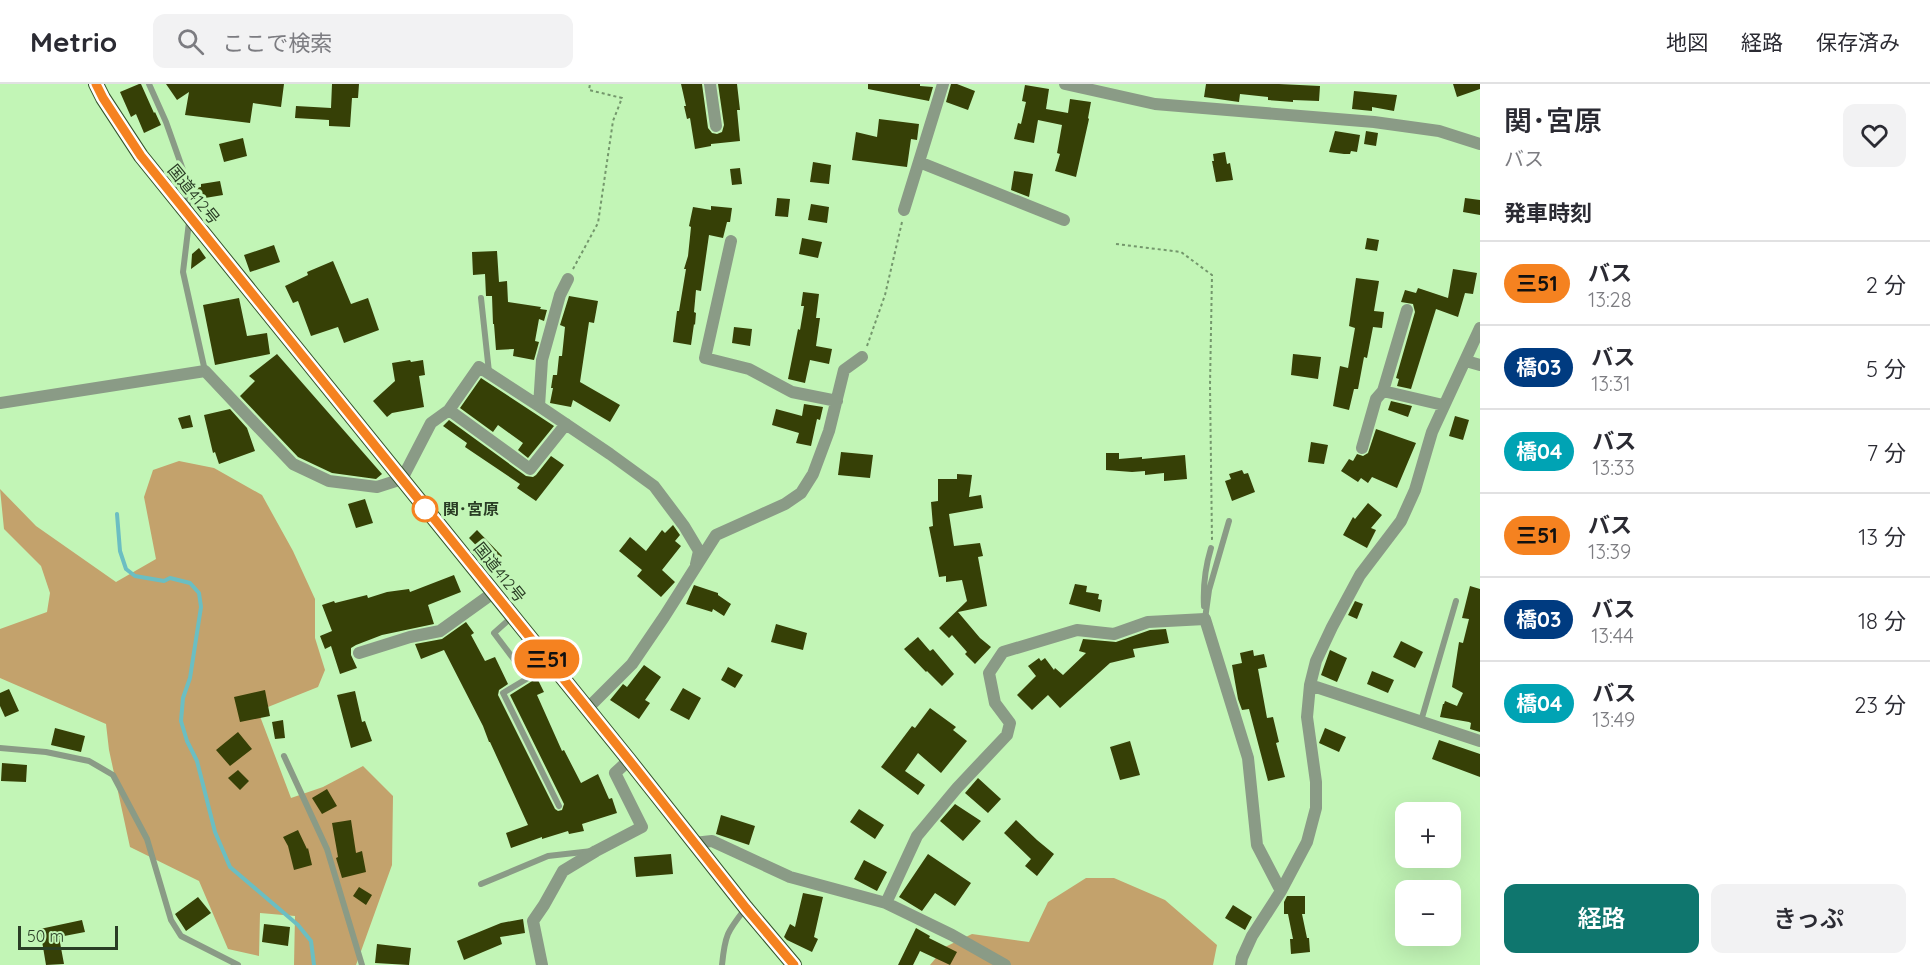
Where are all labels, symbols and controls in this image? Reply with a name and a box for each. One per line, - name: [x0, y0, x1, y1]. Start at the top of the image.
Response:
- search box: [153, 14, 573, 68]
- text: Metrio: [30, 24, 117, 59]
- icon: search: [174, 25, 207, 58]
- text: ここで検索: [222, 29, 332, 57]
- text: 地図: [1666, 29, 1708, 55]
- text: 経路: [1741, 29, 1783, 55]
- text: 保存済み: [1816, 29, 1900, 55]
- text: 関･宮原: [1504, 103, 1602, 138]
- button: heart: [1843, 104, 1906, 167]
- text: バス: [1504, 146, 1544, 171]
- street label: 国道412号: [164, 160, 224, 228]
- text: 発車時刻: [1504, 199, 1592, 227]
- text: バス: [1588, 259, 1632, 287]
- text: 三51: [1516, 270, 1558, 296]
- text: 2 分: [1866, 271, 1906, 299]
- text: 13:28: [1588, 287, 1632, 312]
- text: バス: [1591, 343, 1635, 371]
- text: 橋03: [1516, 354, 1561, 380]
- text: 5 分: [1866, 355, 1906, 383]
- text: 13:31: [1591, 371, 1631, 396]
- text: バス: [1592, 427, 1636, 455]
- text: 橋04: [1516, 438, 1562, 464]
- text: 7 分: [1867, 439, 1906, 467]
- text: 13:33: [1592, 455, 1635, 480]
- marker: 関･宮原: [412, 496, 438, 522]
- place label: 関･宮原: [443, 499, 499, 519]
- text: バス: [1588, 511, 1632, 539]
- text: 三51: [1516, 522, 1558, 548]
- text: 13 分: [1858, 523, 1906, 551]
- street label: 国道412号: [470, 538, 530, 606]
- text: 13:39: [1588, 539, 1631, 564]
- text: バス: [1591, 595, 1635, 623]
- text: 橋03: [1516, 606, 1561, 632]
- text: 18 分: [1858, 607, 1906, 635]
- text: 13:44: [1591, 623, 1634, 648]
- line badge: 三51: [512, 640, 582, 678]
- text: 三51: [526, 646, 568, 672]
- text: バス: [1592, 679, 1636, 707]
- text: 橋04: [1516, 690, 1562, 716]
- text: 23 分: [1854, 691, 1906, 719]
- text: 13:49: [1592, 707, 1635, 732]
- map controls: [1395, 802, 1461, 946]
- button: +: [1395, 802, 1461, 868]
- button: −: [1395, 880, 1461, 946]
- button: 経路: [1504, 884, 1699, 953]
- button: きっぷ: [1711, 884, 1906, 953]
- scale bar: [18, 923, 118, 950]
- text: 50 m: [27, 926, 64, 946]

